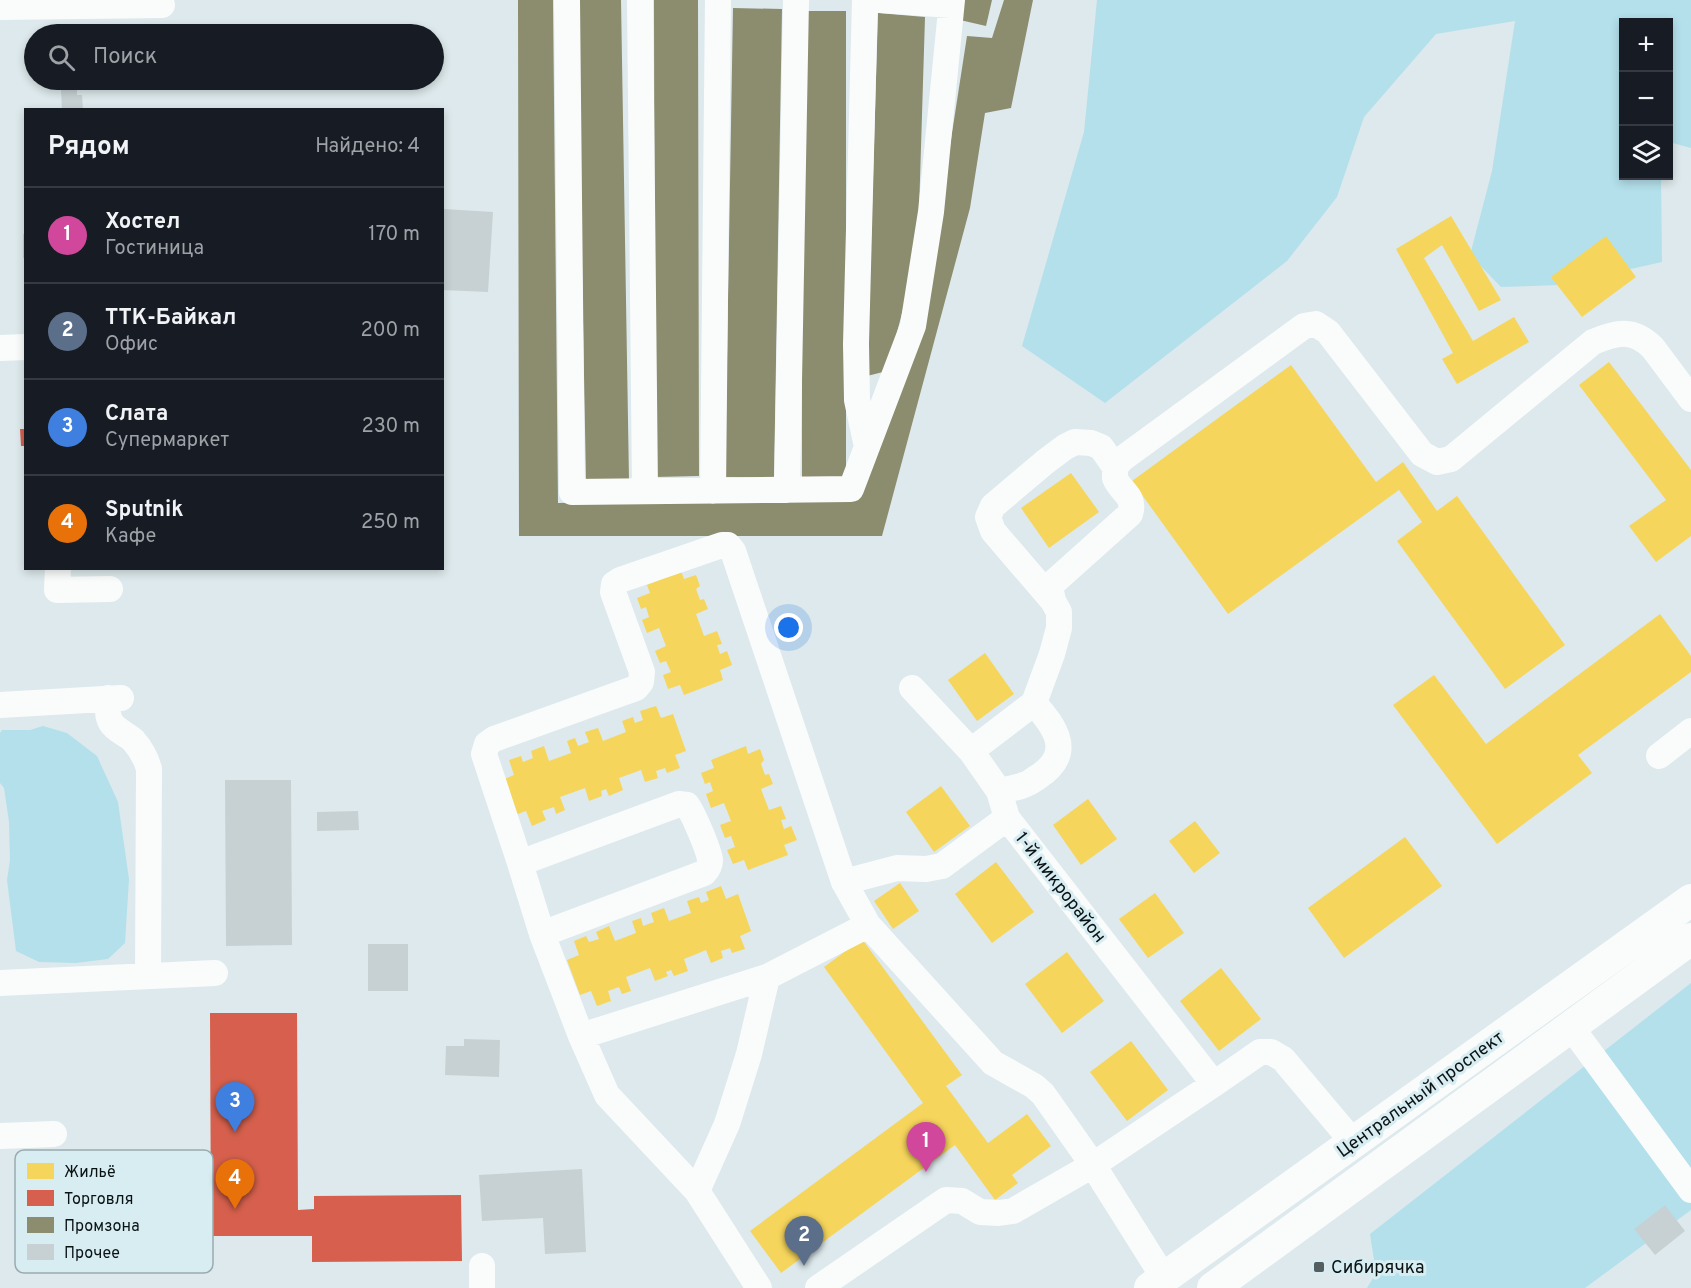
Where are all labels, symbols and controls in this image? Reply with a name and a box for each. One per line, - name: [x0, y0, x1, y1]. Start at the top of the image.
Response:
- map controls: [1619, 18, 1673, 180]
- button: +: [1619, 18, 1673, 72]
- search box: [24, 24, 444, 90]
- icon: search: [45, 41, 78, 74]
- text: Поиск: [93, 44, 157, 71]
- button: −: [1619, 72, 1673, 126]
- button: layers: [1619, 126, 1673, 180]
- text: Рядом: [48, 131, 130, 164]
- text: Найдено: 4: [315, 134, 420, 160]
- text: Хостел: [105, 209, 180, 236]
- text: 1: [64, 222, 72, 248]
- text: 170 m: [368, 222, 420, 248]
- text: Гостиница: [105, 236, 204, 262]
- text: ТТК-Байкал: [105, 305, 236, 332]
- text: 2: [61, 318, 74, 344]
- text: 200 m: [361, 318, 420, 344]
- text: Офис: [105, 332, 158, 358]
- text: Слата: [105, 401, 168, 428]
- text: 3: [62, 414, 74, 440]
- text: 230 m: [361, 414, 420, 440]
- text: Супермаркет: [105, 428, 229, 454]
- text: Sputnik: [105, 497, 184, 524]
- text: 4: [61, 510, 74, 536]
- text: 250 m: [361, 510, 420, 536]
- text: Кафе: [105, 524, 156, 550]
- your location: [774, 613, 803, 642]
- street label: 1-й микрорайон: [1009, 828, 1110, 948]
- street label: Центральный проспект: [1333, 1027, 1509, 1164]
- pin: 3: [216, 1082, 254, 1132]
- pin: 1: [906, 1122, 946, 1172]
- legend: [15, 1150, 213, 1273]
- pin: 4: [216, 1160, 254, 1209]
- text: Жильё: [64, 1163, 116, 1183]
- text: Торговля: [64, 1190, 134, 1210]
- pin: 2: [784, 1216, 824, 1266]
- text: Промзона: [64, 1217, 140, 1237]
- text: Прочее: [64, 1244, 120, 1264]
- place label: Сибирячка: [1331, 1257, 1425, 1280]
- marker: Сибирячка: [1312, 1260, 1326, 1274]

